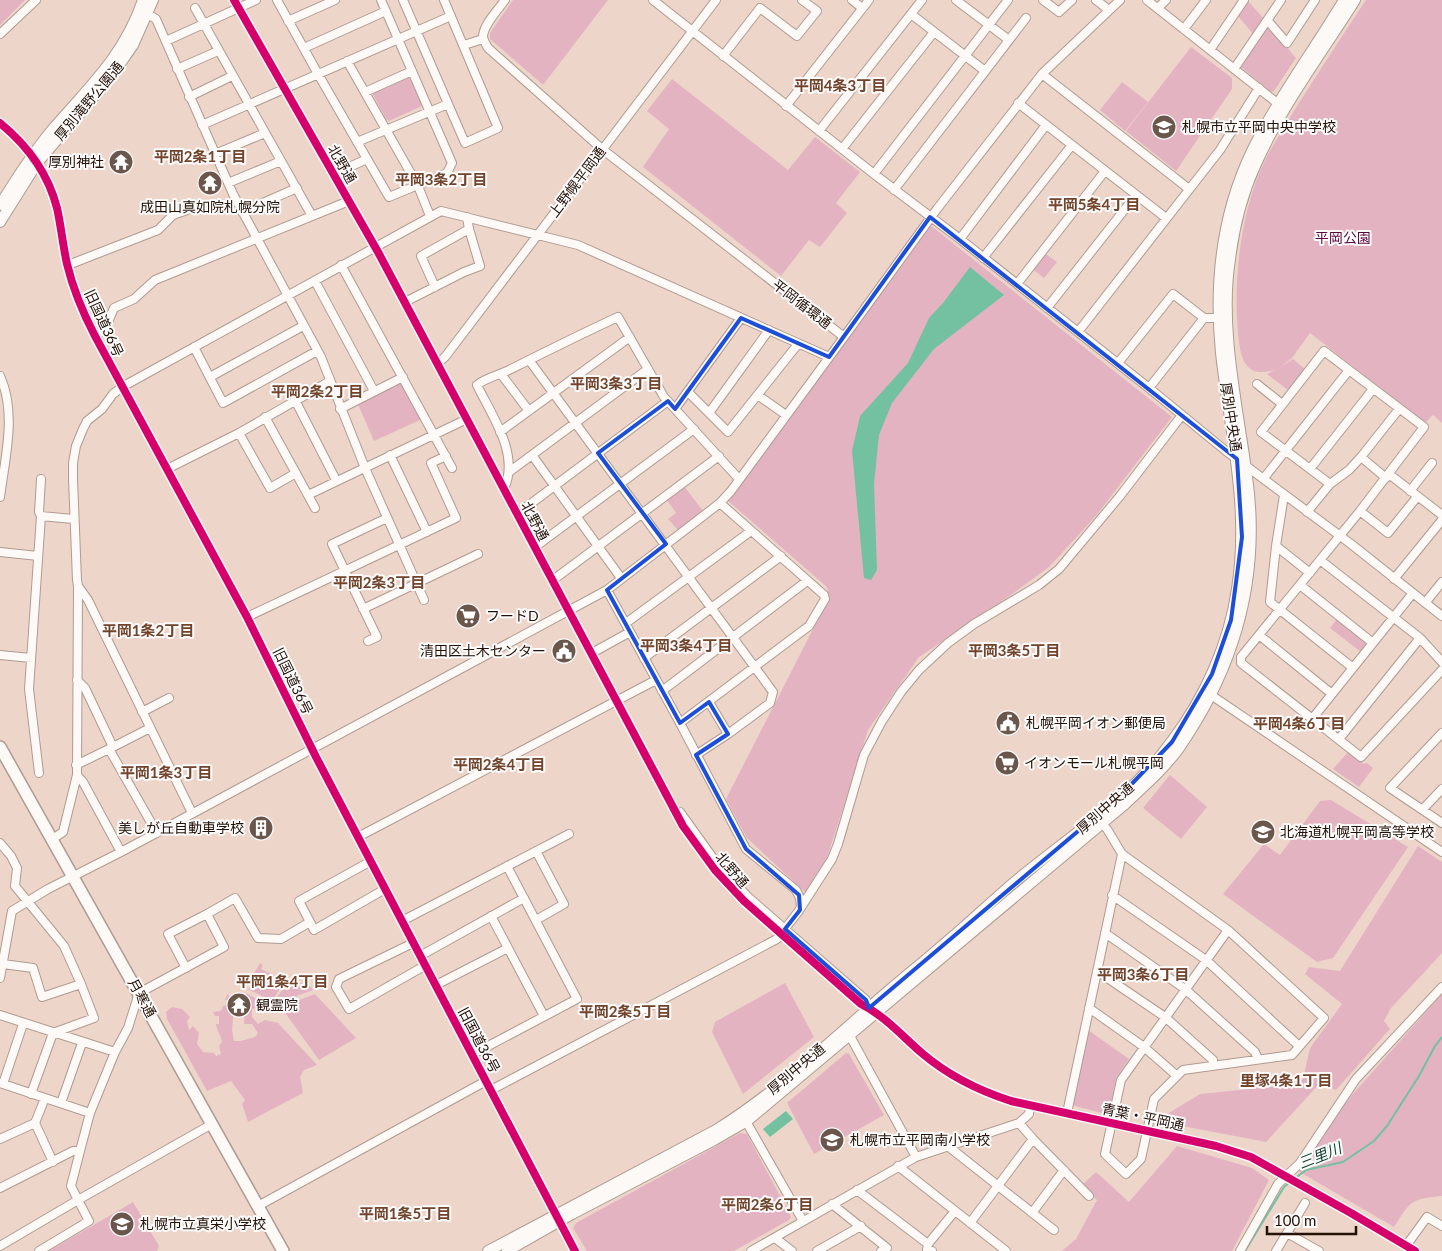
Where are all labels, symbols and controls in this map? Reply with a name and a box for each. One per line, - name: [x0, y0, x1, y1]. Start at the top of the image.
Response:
- street label: 厚別滝野公園通: [51, 58, 127, 144]
- district label: 平岡4条3丁目: [794, 76, 886, 94]
- school or university icon: 札幌市立平岡中央中学校: [1151, 114, 1177, 140]
- place label: 札幌市立平岡中央中学校: [1182, 118, 1336, 135]
- street label: 北野通: [325, 141, 360, 186]
- street label: 上野幌平岡通: [545, 143, 609, 220]
- district label: 平岡2条1丁目: [154, 147, 246, 165]
- temple icon: 厚別神社: [108, 149, 134, 175]
- place label: 厚別神社: [48, 153, 104, 170]
- temple icon: 成田山真如院札幌分院: [197, 170, 223, 196]
- district label: 平岡3条2丁目: [395, 170, 487, 188]
- district label: 平岡5条4丁目: [1048, 195, 1140, 213]
- place label: 成田山真如院札幌分院: [140, 198, 280, 215]
- park label: 平岡公園: [1315, 229, 1371, 246]
- street label: 平岡循環通: [769, 275, 835, 332]
- street label: 旧国道36号: [81, 286, 127, 359]
- district label: 平岡3条3丁目: [570, 374, 662, 392]
- street label: 厚別中央通: [1218, 381, 1245, 453]
- district label: 平岡2条2丁目: [271, 382, 363, 400]
- street label: 北野通: [518, 498, 553, 543]
- district label: 平岡2条3丁目: [333, 573, 425, 591]
- supermarket icon: フードD: [455, 603, 481, 629]
- place label: フードD: [486, 607, 539, 624]
- district label: 平岡1条2丁目: [102, 621, 194, 639]
- district label: 平岡3条4丁目: [640, 636, 732, 654]
- public building icon: 清田区土木センター: [551, 638, 577, 664]
- district label: 平岡3条5丁目: [968, 641, 1060, 659]
- place label: 清田区土木センター: [420, 642, 546, 659]
- street label: 旧国道36号: [270, 645, 317, 717]
- public building icon: 札幌平岡イオン郵便局: [995, 710, 1021, 736]
- place label: 札幌平岡イオン郵便局: [1026, 714, 1166, 731]
- district label: 平岡4条6丁目: [1253, 714, 1345, 732]
- supermarket icon: イオンモール札幌平岡: [994, 750, 1020, 776]
- place label: イオンモール札幌平岡: [1024, 754, 1164, 771]
- district label: 平岡2条4丁目: [453, 755, 545, 773]
- district label: 平岡1条3丁目: [120, 763, 212, 781]
- street label: 厚別中央通: [1073, 778, 1137, 837]
- building icon: 美しが丘自動車学校: [248, 815, 274, 841]
- place label: 美しが丘自動車学校: [118, 819, 244, 836]
- school or university icon: 北海道札幌平岡高等学校: [1250, 819, 1276, 845]
- place label: 北海道札幌平岡高等学校: [1280, 823, 1434, 840]
- street label: 北野通: [712, 848, 753, 891]
- district label: 平岡3条6丁目: [1097, 965, 1189, 983]
- district label: 平岡1条4丁目: [236, 972, 328, 990]
- street label: 月寒通: [125, 975, 160, 1020]
- temple icon: 観霊院: [226, 992, 252, 1018]
- place label: 観霊院: [256, 996, 298, 1013]
- district label: 平岡2条5丁目: [579, 1002, 671, 1020]
- street label: 旧国道36号: [455, 1004, 504, 1076]
- street label: 厚別中央通: [763, 1040, 828, 1098]
- district label: 里塚4条1丁目: [1240, 1071, 1332, 1089]
- street label: 青葉・平岡通: [1100, 1099, 1186, 1134]
- school or university icon: 札幌市立平岡南小学校: [819, 1127, 845, 1153]
- place label: 札幌市立平岡南小学校: [850, 1131, 990, 1148]
- water label: 三里川: [1295, 1138, 1346, 1172]
- district label: 平岡2条6丁目: [721, 1195, 813, 1213]
- district label: 平岡1条5丁目: [359, 1204, 451, 1222]
- scale bar: [1267, 1204, 1356, 1236]
- school or university icon: 札幌市立真栄小学校: [109, 1211, 135, 1237]
- text: 100 m: [1274, 1211, 1316, 1229]
- place label: 札幌市立真栄小学校: [140, 1215, 266, 1232]

